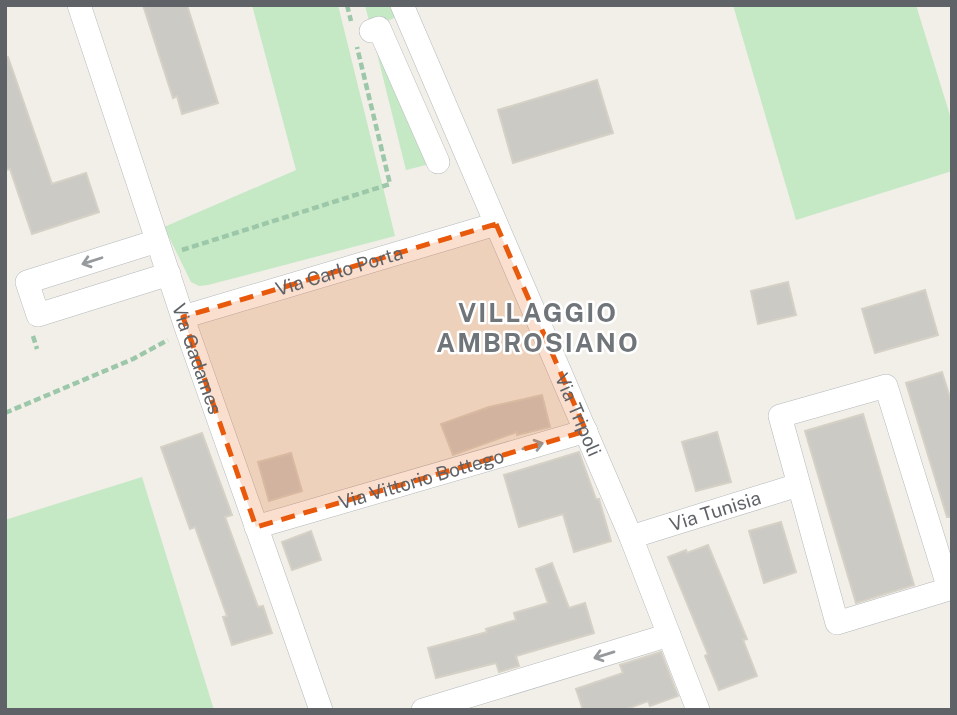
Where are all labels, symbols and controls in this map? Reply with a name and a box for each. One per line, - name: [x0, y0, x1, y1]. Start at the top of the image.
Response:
- street label: Via Carlo Porta: [273, 241, 406, 300]
- one-way arrow: [82, 256, 104, 269]
- district label: VILLAGGIO AMBROSIANO: [436, 297, 640, 358]
- street label: Via Gadames: [168, 301, 227, 417]
- street label: Via Tripoli: [551, 370, 606, 459]
- one-way arrow: [522, 439, 544, 452]
- street label: Via Vittorio Bottego: [336, 444, 506, 513]
- street label: Via Tunisia: [667, 486, 763, 535]
- one-way arrow: [593, 649, 615, 662]

